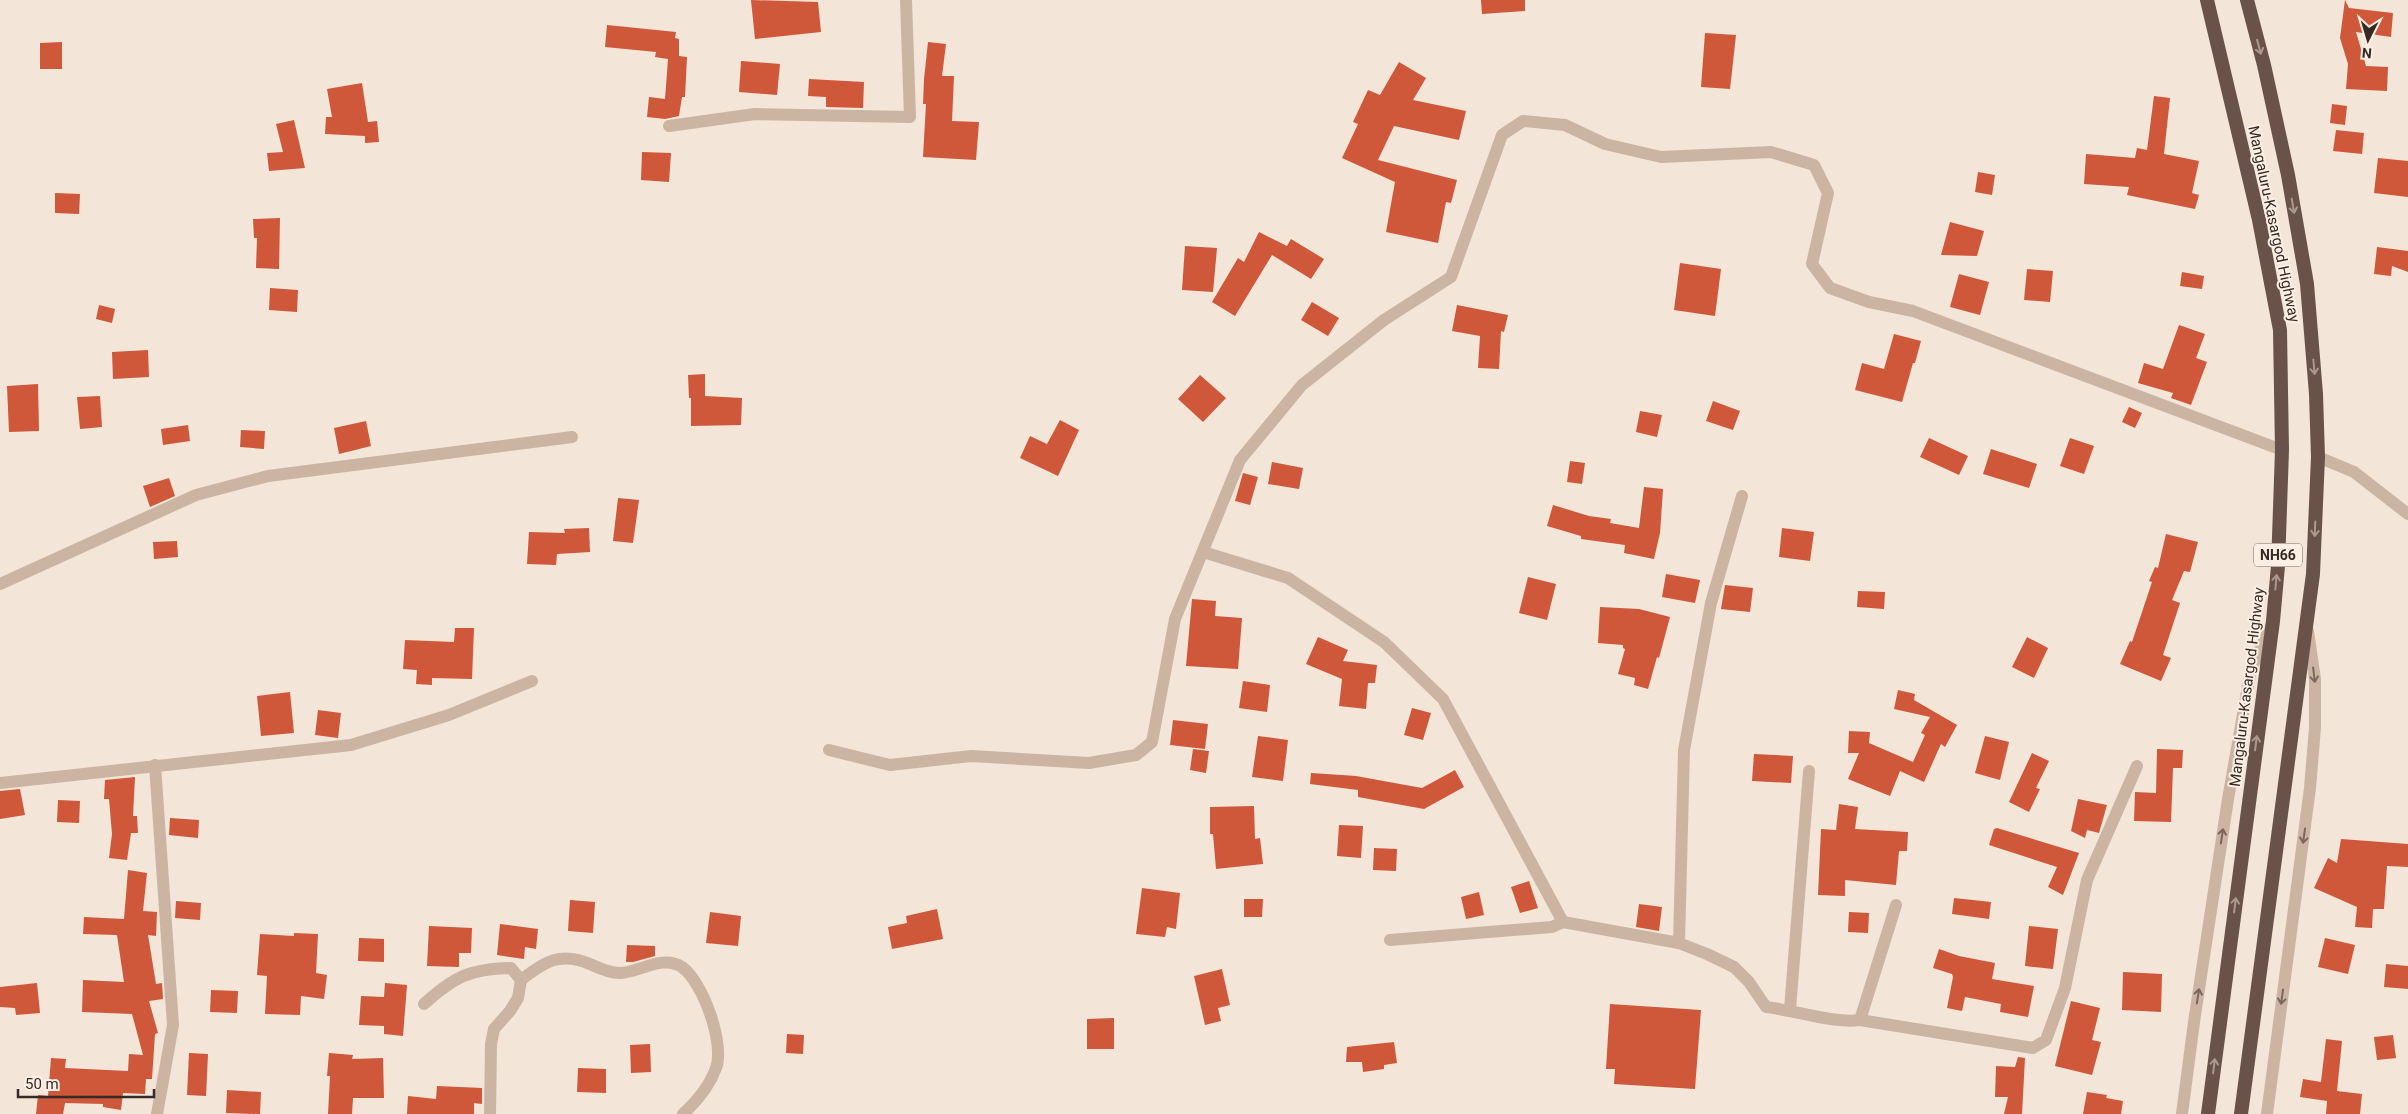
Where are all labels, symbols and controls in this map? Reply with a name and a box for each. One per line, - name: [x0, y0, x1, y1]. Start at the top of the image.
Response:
- north arrow: [2343, 15, 2393, 65]
- one-way arrow: [2255, 39, 2264, 55]
- text: N: [2361, 45, 2372, 61]
- street label: Mangaluru-Kasargod Highway: [2244, 124, 2304, 324]
- one-way arrow: [2289, 198, 2299, 214]
- one-way arrow: [2309, 359, 2319, 375]
- one-way arrow: [2310, 521, 2320, 537]
- road number: NH66: [2254, 544, 2302, 566]
- one-way arrow: [2272, 574, 2281, 590]
- street label: Mangaluru-Kasargod Highway: [2226, 586, 2268, 788]
- one-way arrow: [2309, 666, 2319, 682]
- one-way arrow: [2251, 736, 2261, 752]
- one-way arrow: [2218, 828, 2228, 844]
- one-way arrow: [2299, 828, 2309, 844]
- one-way arrow: [2230, 897, 2240, 913]
- one-way arrow: [2193, 989, 2203, 1005]
- one-way arrow: [2277, 989, 2287, 1005]
- one-way arrow: [2209, 1058, 2219, 1074]
- scale bar: [18, 1066, 154, 1098]
- text: 50 m: [25, 1075, 59, 1093]

